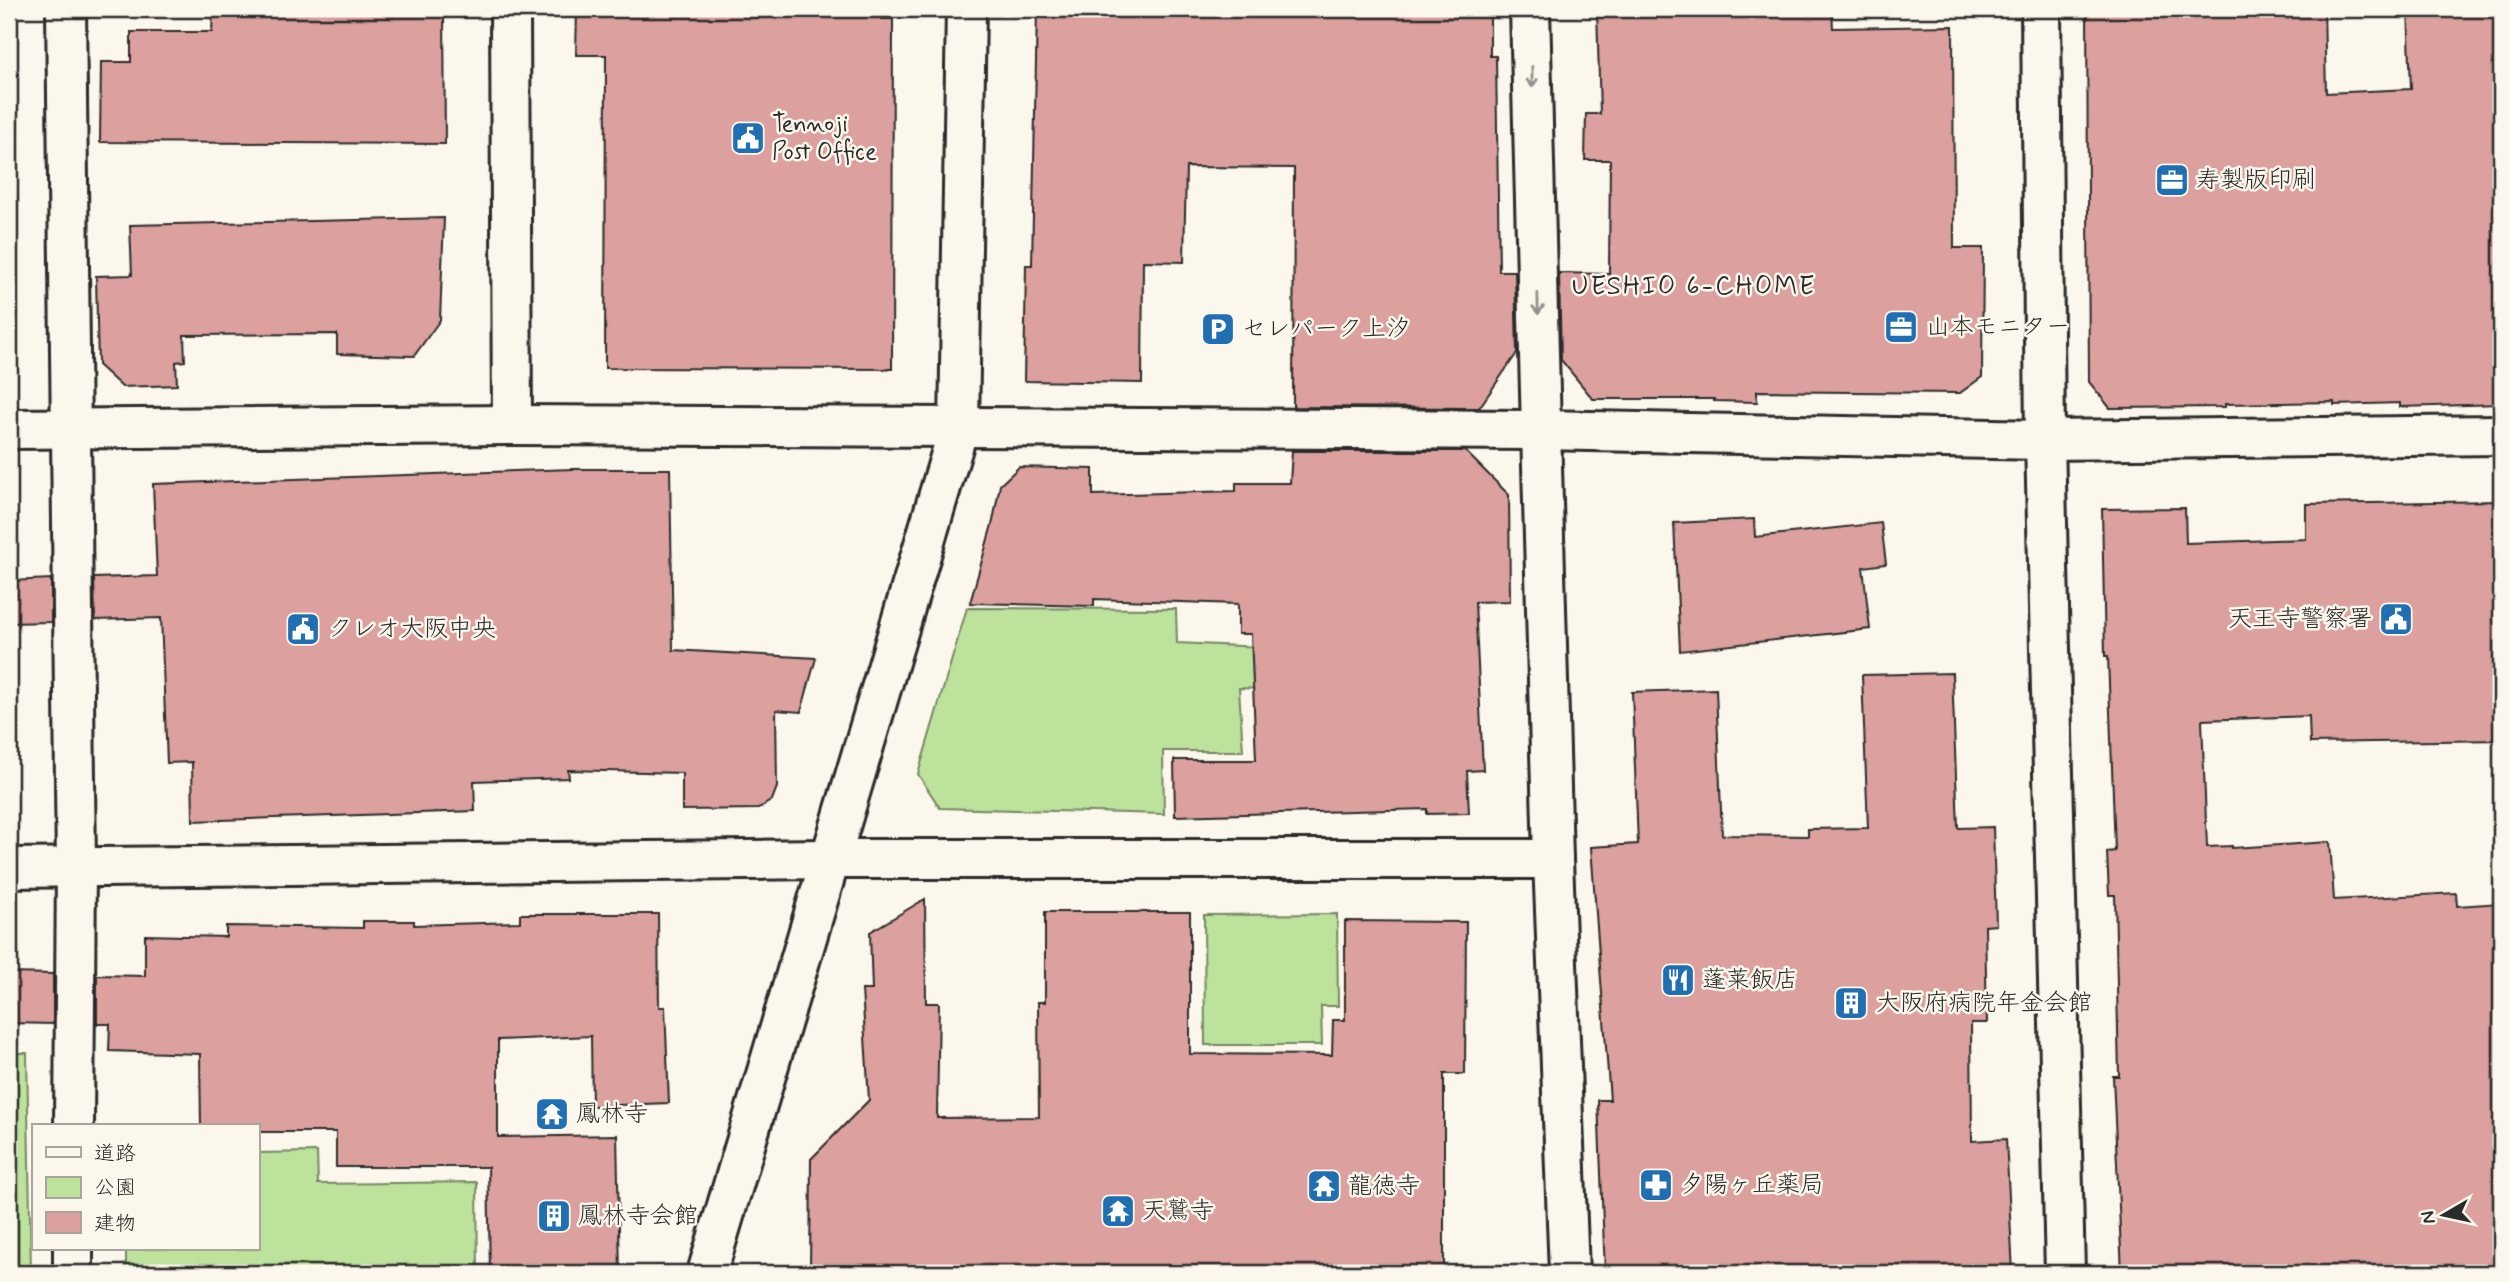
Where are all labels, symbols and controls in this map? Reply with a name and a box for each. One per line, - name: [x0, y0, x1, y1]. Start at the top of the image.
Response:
- one-way arrow: [1525, 65, 1539, 88]
- place label: Tennoji Post Office: [772, 109, 877, 168]
- public building icon: Tennoji Post Office: [729, 119, 767, 157]
- office icon: 寿製版印刷: [2153, 161, 2191, 199]
- place label: 寿製版印刷: [2196, 165, 2316, 196]
- district label: UESHIO 6-CHOME: [1572, 270, 1816, 304]
- one-way arrow: [1531, 293, 1545, 316]
- office icon: 山本モニター: [1882, 308, 1920, 346]
- parking icon: セレパーク上汐: [1199, 310, 1237, 348]
- place label: 山本モニター: [1926, 312, 2070, 343]
- place label: セレパーク上汐: [1242, 314, 1410, 345]
- public building icon: 天王寺警察署: [2377, 600, 2415, 638]
- place label: 天王寺警察署: [2228, 604, 2372, 635]
- public building icon: クレオ大阪中央: [284, 610, 322, 648]
- place label: クレオ大阪中央: [328, 614, 496, 645]
- restaurant icon: 蓬莱飯店: [1659, 961, 1697, 999]
- place label: 蓬莱飯店: [1702, 965, 1798, 996]
- building icon: 大阪府病院年金会館: [1832, 984, 1870, 1022]
- place label: 大阪府病院年金会館: [1876, 988, 2092, 1019]
- temple icon: 鳳林寺: [533, 1095, 571, 1133]
- place label: 鳳林寺: [576, 1099, 648, 1130]
- legend: [32, 1124, 259, 1250]
- text: 道路: [94, 1140, 136, 1168]
- pharmacy icon: 夕陽ヶ丘薬局: [1637, 1166, 1675, 1204]
- temple icon: 龍徳寺: [1305, 1167, 1343, 1205]
- place label: 夕陽ヶ丘薬局: [1680, 1170, 1824, 1201]
- place label: 龍徳寺: [1348, 1171, 1420, 1202]
- text: 公園: [94, 1174, 136, 1202]
- north arrow: [2408, 1180, 2478, 1250]
- temple icon: 天鷲寺: [1099, 1192, 1137, 1230]
- place label: 天鷲寺: [1142, 1196, 1214, 1227]
- building icon: 鳳林寺会館: [535, 1197, 573, 1235]
- place label: 鳳林寺会館: [578, 1201, 698, 1232]
- text: N: [2415, 1209, 2442, 1226]
- text: 建物: [94, 1210, 136, 1238]

